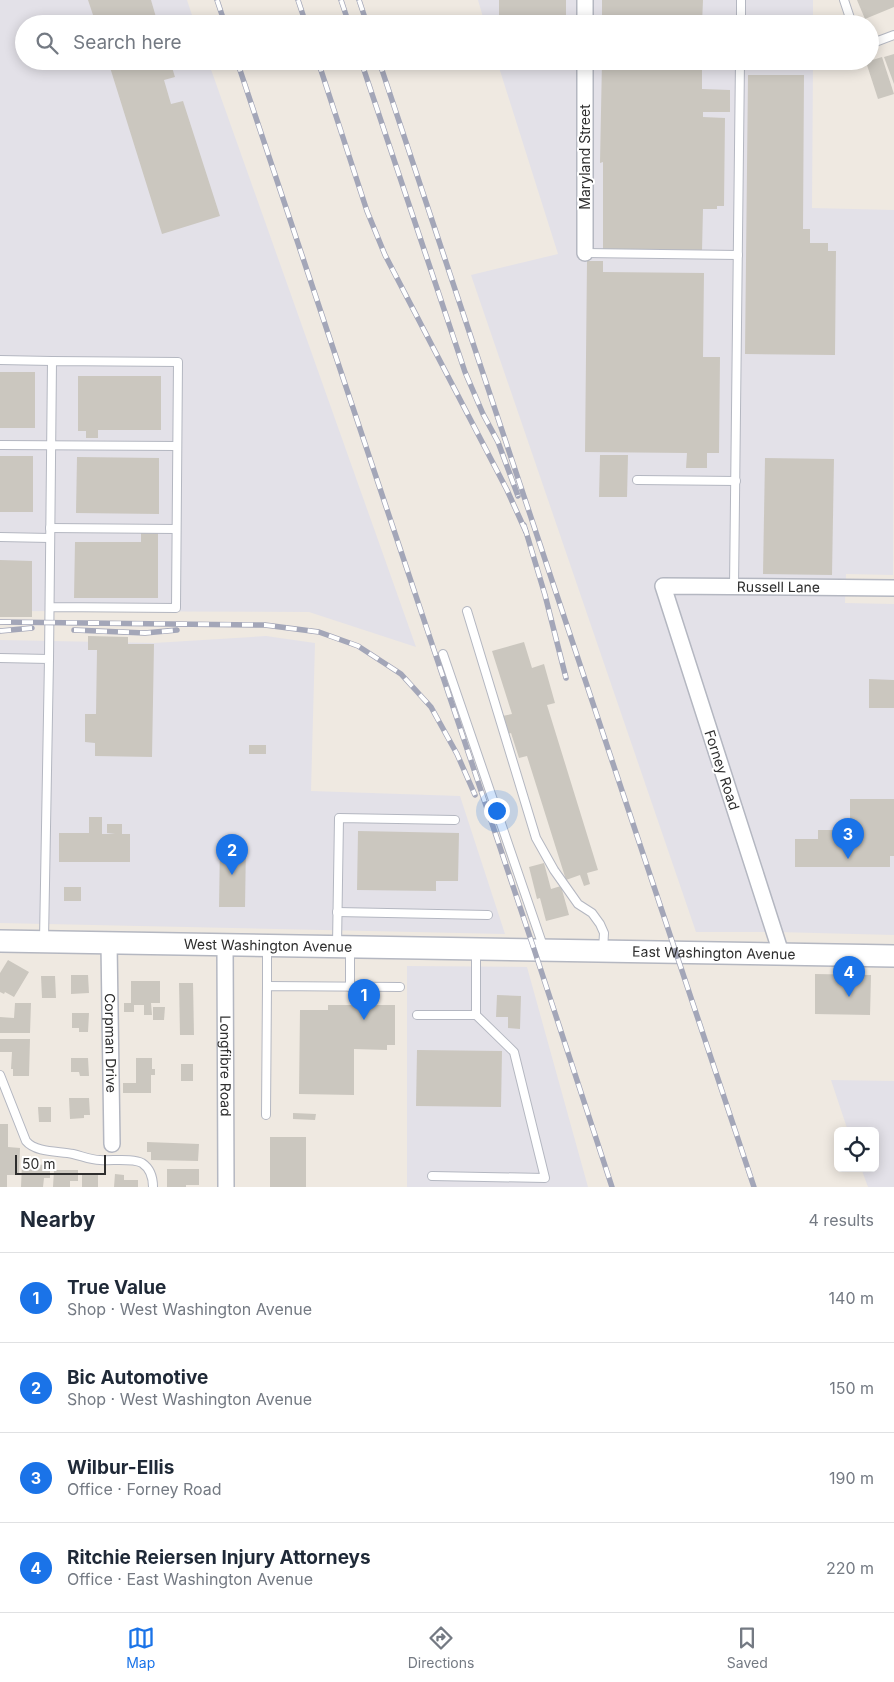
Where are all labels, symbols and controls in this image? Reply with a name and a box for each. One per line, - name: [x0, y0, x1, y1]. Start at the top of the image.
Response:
- search box: [15, 15, 879, 70]
- icon: search: [33, 29, 61, 57]
- text: Search here: [73, 31, 182, 54]
- street label: Maryland Street: [576, 104, 593, 210]
- street label: Russell Lane: [737, 578, 820, 595]
- street label: Forney Road: [702, 728, 743, 812]
- your location: [484, 798, 510, 824]
- pin: 3: [832, 818, 864, 859]
- pin: 2: [216, 834, 248, 875]
- street label: West Washington Avenue: [184, 935, 352, 955]
- street label: East Washington Avenue: [632, 943, 796, 962]
- pin: 4: [833, 956, 865, 997]
- pin: 1: [348, 979, 380, 1020]
- street label: Corpman Drive: [102, 993, 120, 1093]
- street label: Longfibre Road: [217, 1015, 235, 1117]
- map controls: [834, 1127, 879, 1172]
- button: locate: [834, 1127, 879, 1172]
- scale bar: [15, 1152, 106, 1175]
- text: 50 m: [22, 1155, 56, 1172]
- text: Nearby: [20, 1207, 95, 1232]
- text: 4 results: [809, 1210, 874, 1230]
- text: True Value: [67, 1276, 166, 1299]
- text: 1: [33, 1288, 39, 1308]
- text: 140 m: [829, 1288, 874, 1308]
- text: Shop · West Washington Avenue: [67, 1299, 312, 1319]
- text: Bic Automotive: [67, 1366, 208, 1389]
- text: 2: [31, 1378, 41, 1398]
- text: 150 m: [829, 1378, 874, 1398]
- text: Shop · West Washington Avenue: [67, 1389, 312, 1409]
- text: Wilbur-Ellis: [67, 1456, 174, 1479]
- text: 3: [31, 1468, 41, 1488]
- text: 190 m: [829, 1468, 874, 1488]
- text: Office · Forney Road: [67, 1479, 222, 1499]
- text: Ritchie Reiersen Injury Attorneys: [67, 1546, 371, 1569]
- text: 4: [31, 1558, 41, 1578]
- text: 220 m: [826, 1558, 874, 1578]
- text: Office · East Washington Avenue: [67, 1569, 313, 1589]
- tab: Map: [126, 1624, 155, 1671]
- tab: Directions: [408, 1624, 474, 1671]
- tab: Saved: [727, 1624, 768, 1671]

